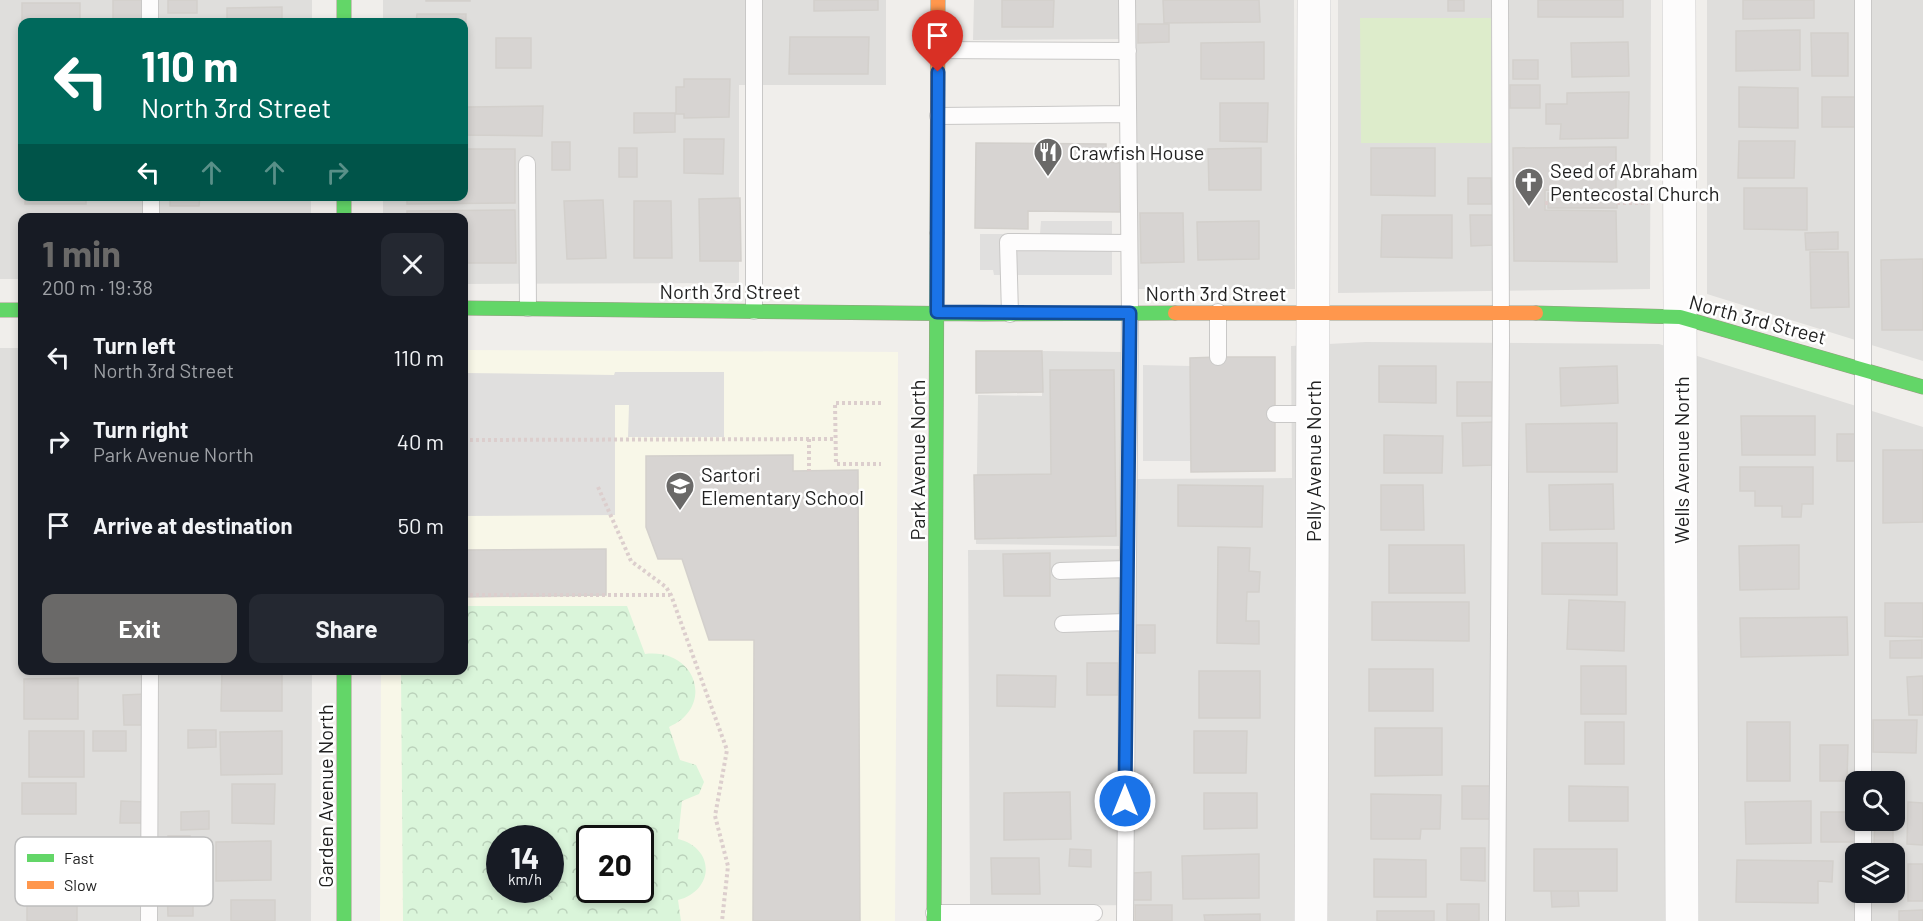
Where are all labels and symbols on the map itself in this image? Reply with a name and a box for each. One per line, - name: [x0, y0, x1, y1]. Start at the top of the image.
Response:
- pin: [912, 10, 963, 72]
- restaurant icon: Crawfish House: [1032, 136, 1064, 178]
- place label: Crawfish House: [1069, 140, 1205, 164]
- place label: Seed of Abraham Pentecostal Church: [1550, 158, 1720, 205]
- church icon: Seed of Abraham Pentecostal Church: [1513, 166, 1545, 208]
- street label: North 3rd Street: [659, 279, 801, 303]
- street label: North 3rd Street: [1145, 281, 1287, 305]
- street label: North 3rd Street: [1687, 289, 1829, 349]
- street label: Wells Avenue North: [1669, 376, 1693, 544]
- street label: Park Avenue North: [905, 380, 929, 540]
- street label: Pelly Avenue North: [1301, 380, 1325, 542]
- place label: Sartori Elementary School: [701, 462, 864, 509]
- school or university icon: Sartori Elementary School: [664, 470, 696, 512]
- street label: Garden Avenue North: [313, 704, 337, 888]
- position arrow: [1093, 769, 1157, 833]
- speed limit sign: 20: [576, 825, 654, 903]
- legend: [15, 837, 213, 906]
- text: Fast: [64, 848, 94, 867]
- text: Slow: [64, 875, 97, 894]

